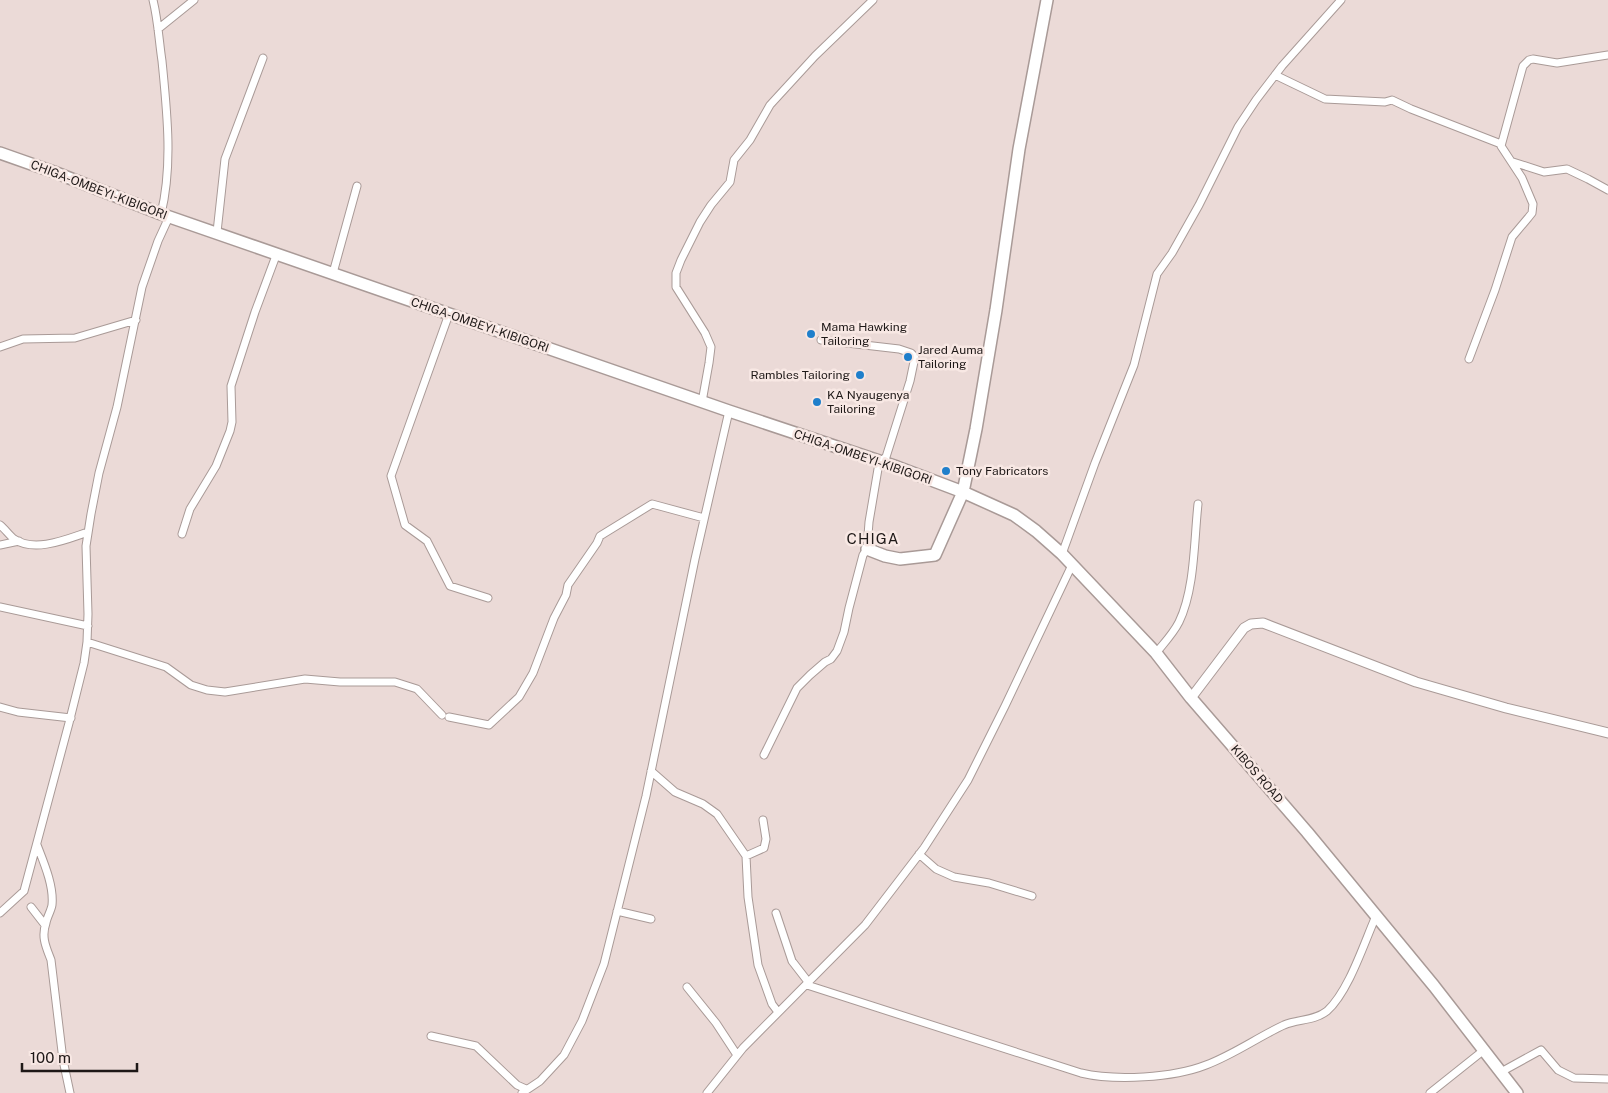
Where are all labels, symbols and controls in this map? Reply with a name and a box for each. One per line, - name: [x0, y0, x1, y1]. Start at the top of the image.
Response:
- street label: CHIGA-OMBEYI-KIBIGORI: [29, 157, 169, 223]
- street label: CHIGA-OMBEYI-KIBIGORI: [409, 295, 551, 355]
- place label: Mama Hawking Tailoring: [821, 320, 907, 348]
- marker: Mama Hawking Tailoring: [805, 328, 817, 340]
- place label: Jared Auma Tailoring: [918, 343, 983, 371]
- marker: Jared Auma Tailoring: [902, 351, 914, 363]
- place label: Rambles Tailoring: [750, 368, 850, 382]
- marker: Rambles Tailoring: [854, 369, 866, 381]
- place label: KA Nyaugenya Tailoring: [827, 388, 909, 416]
- marker: KA Nyaugenya Tailoring: [811, 396, 823, 408]
- street label: CHIGA-OMBEYI-KIBIGORI: [792, 427, 934, 487]
- place label: Tony Fabricators: [956, 464, 1048, 478]
- marker: Tony Fabricators: [940, 465, 952, 477]
- district label: CHIGA: [847, 530, 899, 547]
- street label: KIBOS ROAD: [1228, 742, 1286, 806]
- scale bar: [22, 1040, 138, 1072]
- text: 100 m: [30, 1049, 71, 1066]

